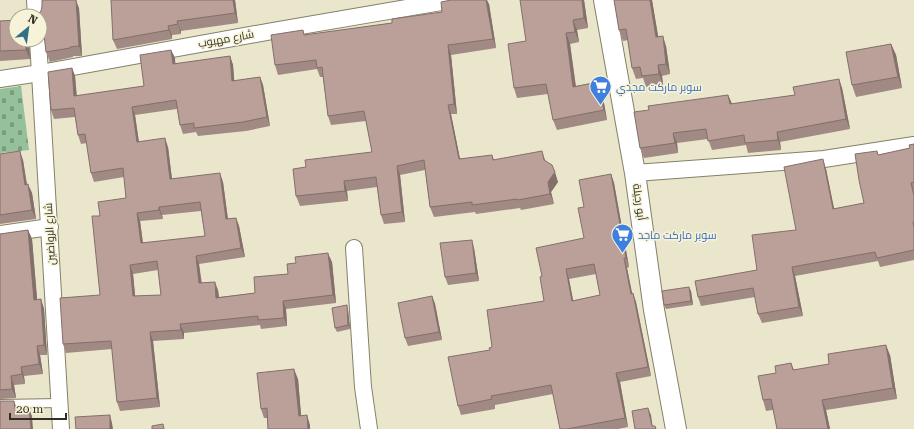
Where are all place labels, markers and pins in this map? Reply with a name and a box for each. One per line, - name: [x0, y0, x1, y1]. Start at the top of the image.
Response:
- supermarket icon: سوبر ماركت مجدي: [588, 74, 614, 107]
- place label: سوبر ماركت مجدي: [616, 81, 702, 96]
- supermarket icon: سوبر ماركت ماجد: [610, 222, 636, 255]
- place label: سوبر ماركت ماجد: [638, 229, 717, 242]

